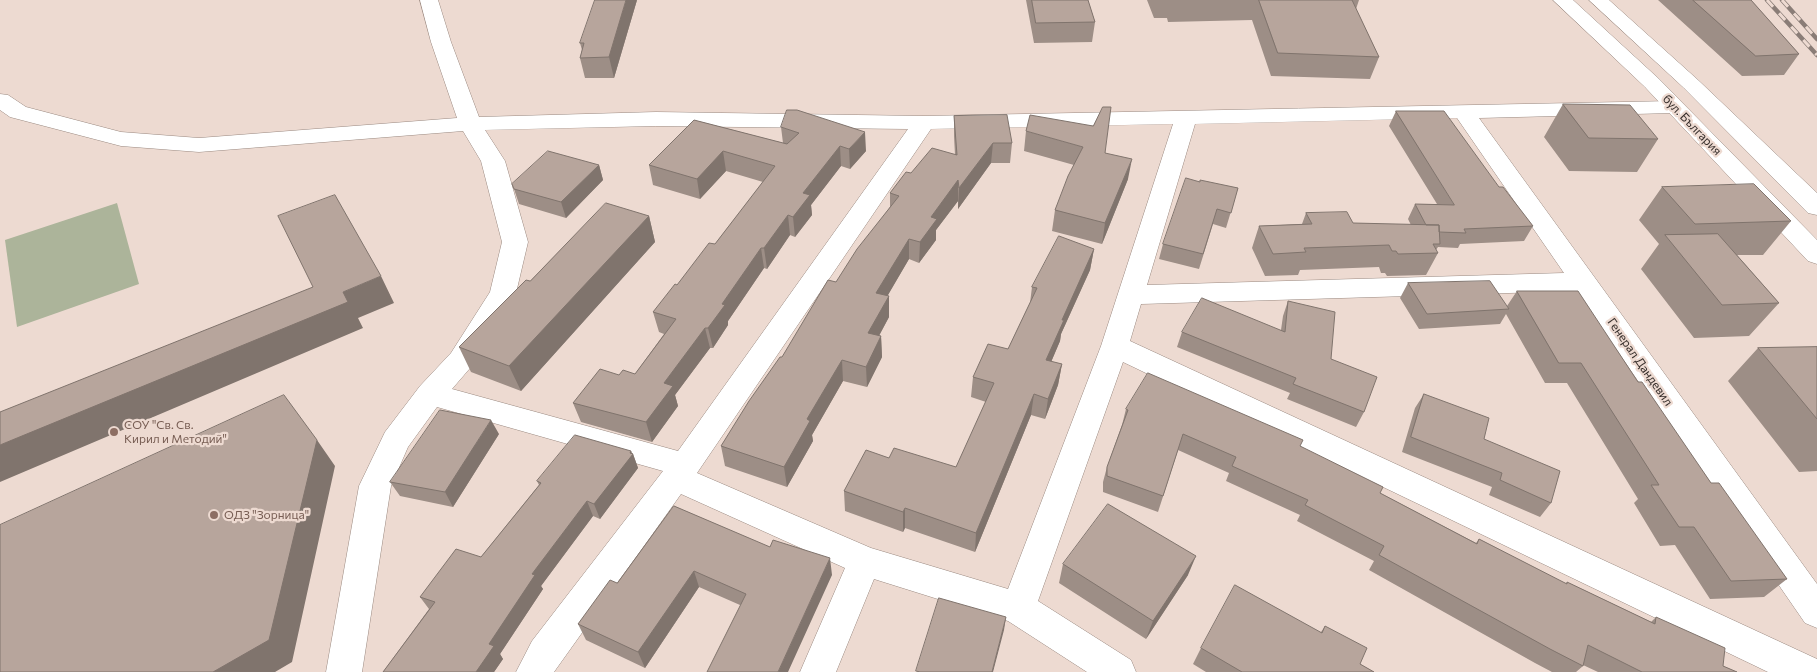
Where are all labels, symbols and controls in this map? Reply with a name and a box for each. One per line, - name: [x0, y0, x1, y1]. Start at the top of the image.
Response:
- street label: бул. България: [1660, 92, 1724, 158]
- street label: Генерал Дандевил: [1604, 315, 1676, 409]
- place label: СОУ "Св. Св. Кирил и Методий": [124, 418, 227, 446]
- marker: СОУ "Св. Св. Кирил и Методий": [108, 426, 120, 438]
- place label: ОДЗ "Зорница": [224, 508, 309, 522]
- marker: ОДЗ "Зорница": [208, 509, 220, 521]

